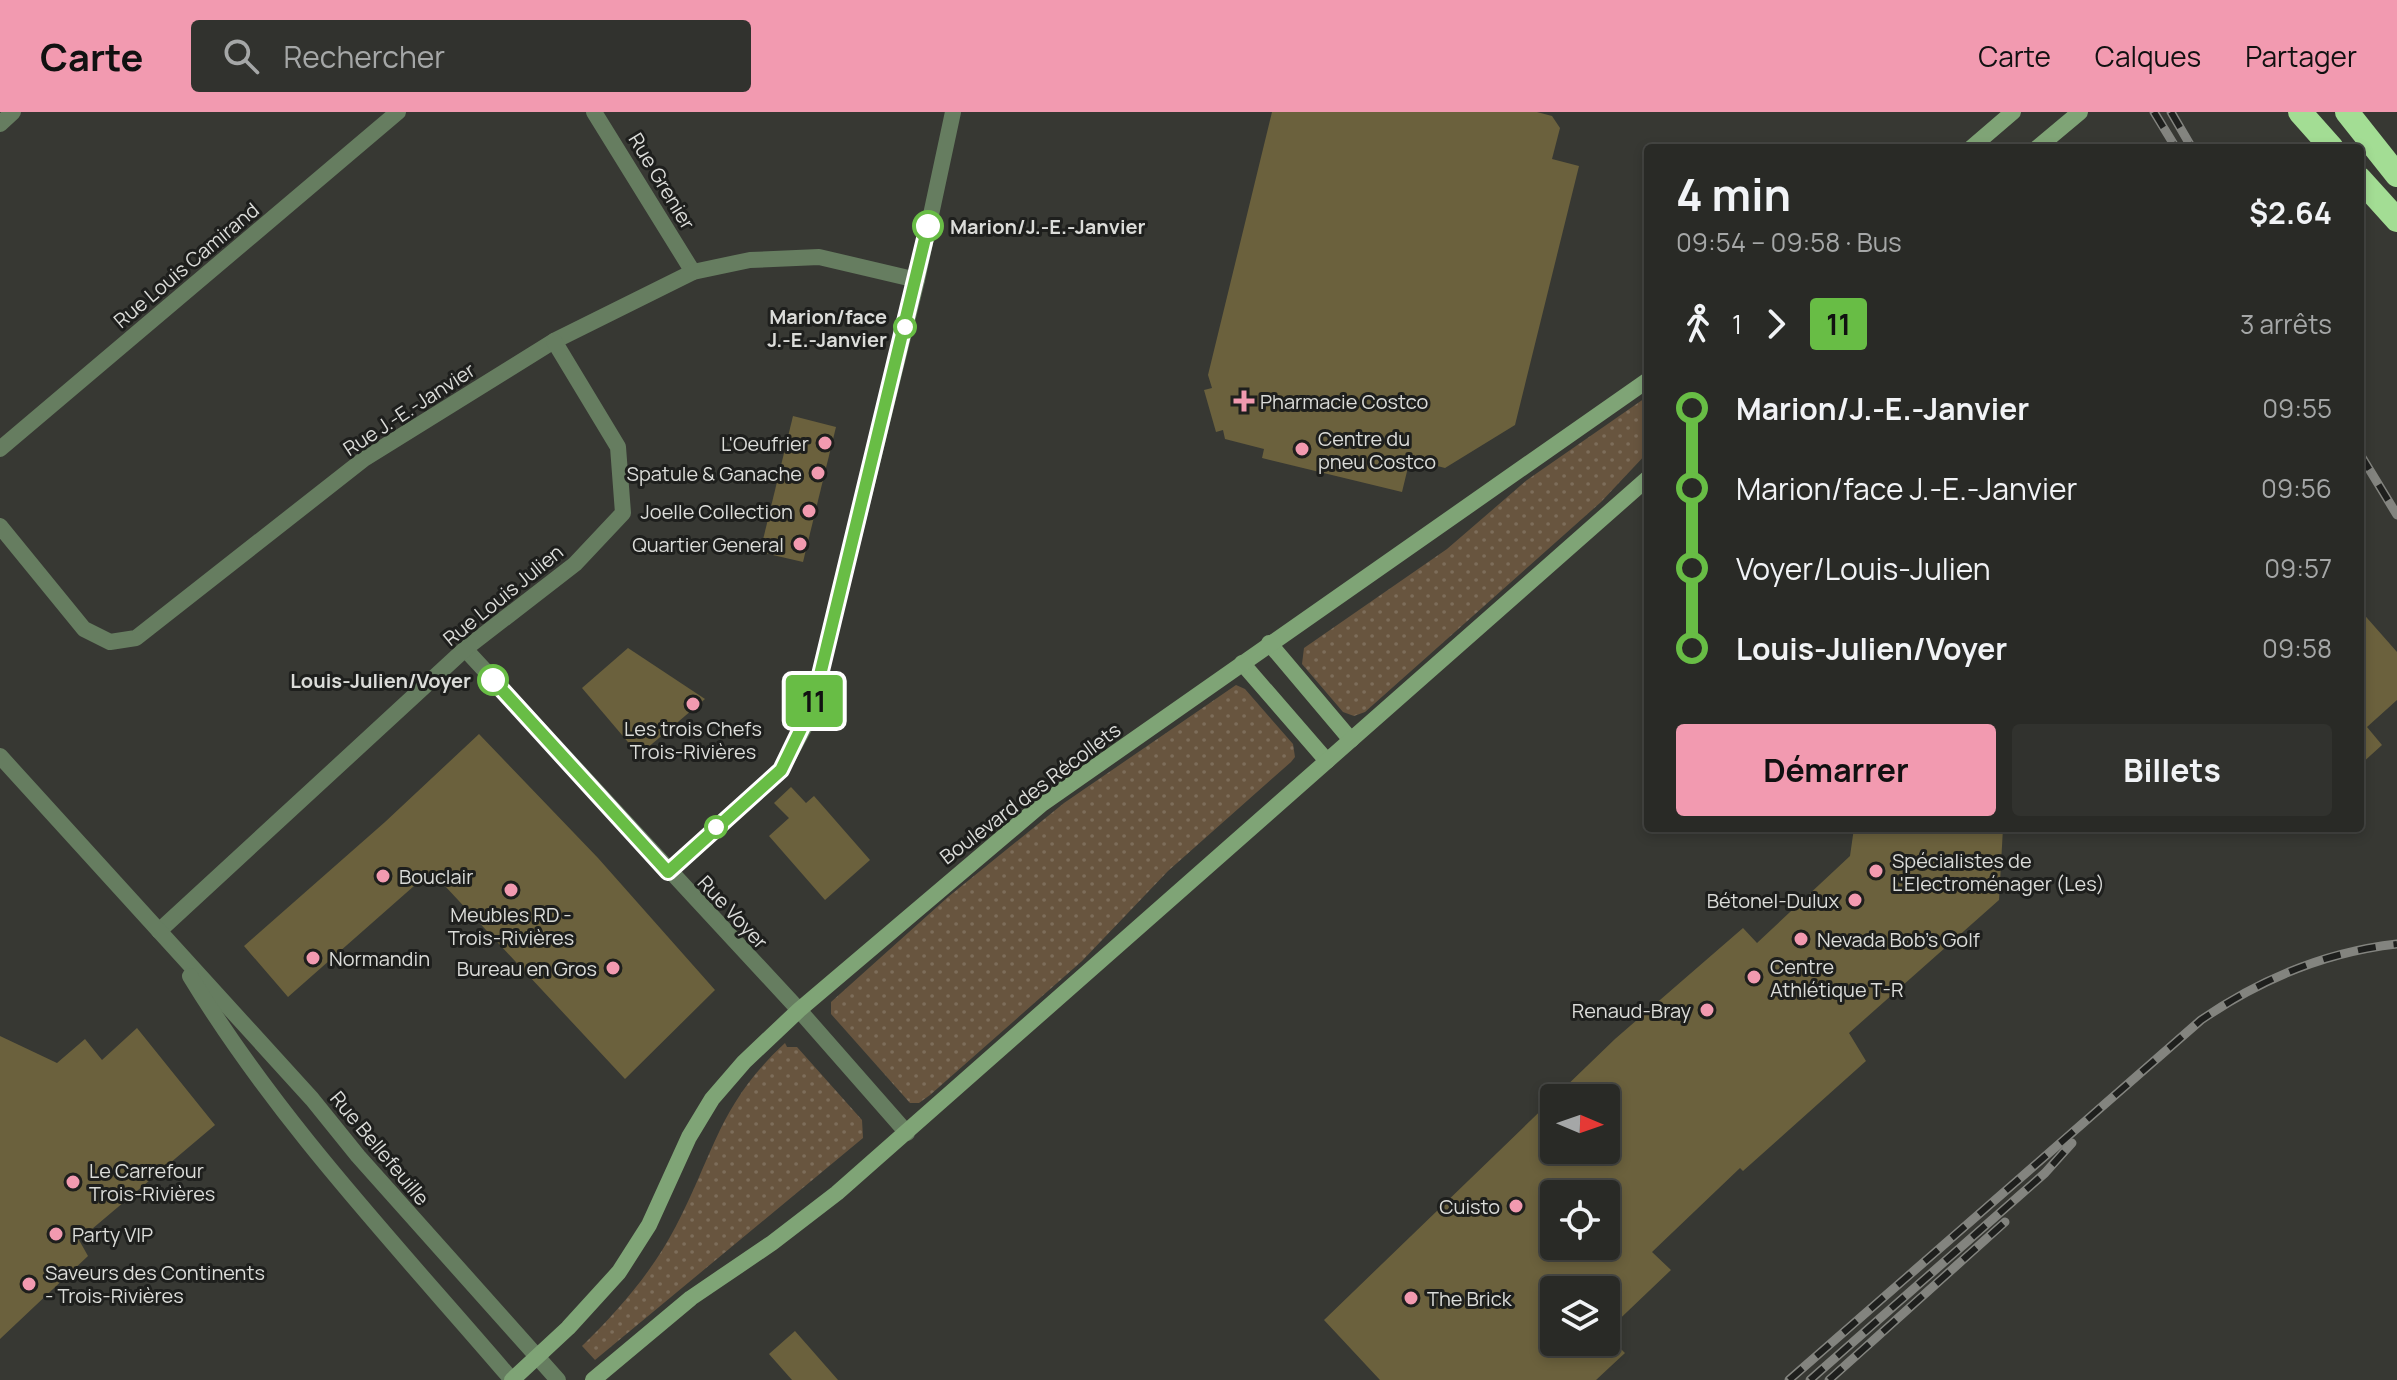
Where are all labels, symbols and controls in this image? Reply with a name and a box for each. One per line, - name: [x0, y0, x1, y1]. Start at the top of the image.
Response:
- search box: [191, 20, 751, 92]
- text: Carte: [40, 30, 143, 82]
- icon: search: [219, 34, 263, 78]
- text: Rechercher: [283, 36, 445, 77]
- text: Carte: [1978, 37, 2051, 75]
- text: Calques: [2095, 37, 2201, 75]
- text: Partager: [2245, 37, 2357, 75]
- street label: Rue Grenier: [623, 128, 701, 234]
- text: 4 min: [1676, 164, 1791, 224]
- text: $2.64: [2249, 192, 2332, 233]
- street label: Rue Louis Camirand: [108, 196, 264, 334]
- marker: Marion/J.-E.-Janvier: [913, 211, 943, 241]
- place label: Marion/J.-E.-Janvier: [950, 213, 1146, 240]
- text: 09:54 – 09:58 · Bus: [1676, 224, 1902, 260]
- icon: walk: [1676, 302, 1720, 346]
- icon: forward: [1754, 302, 1798, 346]
- place label: Marion/face J.-E.-Janvier: [767, 303, 887, 353]
- text: 11: [1826, 305, 1851, 343]
- text: 1: [1732, 306, 1742, 342]
- text: 3 arrêts: [2240, 306, 2332, 342]
- marker: Marion/face J.-E.-Janvier: [894, 316, 916, 338]
- street label: Rue J.-E.-Janvier: [338, 356, 480, 462]
- place label: Pharmacie Costco: [1260, 388, 1428, 415]
- text: Marion/J.-E.-Janvier: [1736, 388, 2029, 429]
- text: 09:55: [2262, 390, 2332, 426]
- marker: Pharmacie Costco: [1235, 392, 1253, 410]
- place label: Centre du pneu Costco: [1318, 425, 1436, 475]
- place label: L'Oeufrier: [721, 430, 809, 457]
- marker: L'Oeufrier: [816, 434, 834, 452]
- marker: Centre du pneu Costco: [1293, 440, 1311, 458]
- place label: Spatule & Ganache: [627, 460, 802, 487]
- marker: Spatule & Ganache: [809, 464, 827, 482]
- text: Marion/face J.-E.-Janvier: [1736, 468, 2077, 509]
- text: 09:56: [2261, 470, 2332, 506]
- place label: Joelle Collection: [641, 498, 793, 525]
- marker: Joelle Collection: [800, 502, 818, 520]
- place label: Quartier General: [632, 531, 784, 558]
- marker: Quartier General: [791, 535, 809, 553]
- street label: Rue Louis Julien: [437, 538, 569, 652]
- text: Voyer/Louis-Julien: [1736, 548, 1991, 589]
- text: 09:57: [2264, 550, 2332, 586]
- text: Louis-Julien/Voyer: [1736, 628, 2007, 669]
- text: 09:58: [2262, 630, 2332, 666]
- marker: Louis-Julien/Voyer: [478, 665, 508, 695]
- place label: Louis-Julien/Voyer: [290, 667, 471, 694]
- line badge: 11: [778, 675, 850, 727]
- text: 11: [802, 682, 826, 720]
- marker: Les trois Chefs Trois-Rivières: [684, 695, 702, 713]
- place label: Les trois Chefs Trois-Rivières: [624, 715, 762, 765]
- street label: Boulevard des Récollets: [934, 716, 1126, 870]
- button: Démarrer: [1676, 724, 1996, 816]
- button: Billets: [2012, 724, 2332, 816]
- unlabelled marker: [705, 816, 727, 838]
- place label: Spécialistes de L'Electroménager (Les): [1892, 847, 2105, 897]
- marker: Spécialistes de L'Electroménager (Les): [1867, 862, 1885, 880]
- place label: Bouclair: [399, 863, 473, 890]
- marker: Bouclair: [374, 867, 392, 885]
- street label: Rue Voyer: [692, 869, 774, 955]
- marker: Meubles RD - Trois-Rivières: [502, 881, 520, 899]
- place label: Bétonel-Dulux: [1707, 887, 1839, 914]
- marker: Bétonel-Dulux: [1846, 891, 1864, 909]
- place label: Meubles RD - Trois-Rivières: [448, 901, 574, 951]
- place label: Nevada Bob's Golf: [1817, 926, 1980, 953]
- marker: Nevada Bob's Golf: [1792, 930, 1810, 948]
- place label: Normandin: [329, 945, 430, 972]
- marker: Normandin: [304, 949, 322, 967]
- place label: Centre Athlétique T-R: [1770, 953, 1904, 1003]
- place label: Bureau en Gros: [457, 955, 597, 982]
- marker: Bureau en Gros: [604, 959, 622, 977]
- marker: Centre Athlétique T-R: [1745, 968, 1763, 986]
- place label: Renaud-Bray: [1572, 997, 1691, 1024]
- marker: Renaud-Bray: [1698, 1001, 1716, 1019]
- north arrow: [1540, 1084, 1620, 1164]
- map controls: [1540, 1084, 1620, 1356]
- street label: Rue Bellefeuille: [324, 1085, 436, 1211]
- place label: Le Carrefour Trois-Rivières: [89, 1157, 215, 1207]
- marker: Le Carrefour Trois-Rivières: [64, 1173, 82, 1191]
- button: locate: [1540, 1180, 1620, 1260]
- place label: Cuisto: [1439, 1193, 1500, 1220]
- marker: Cuisto: [1507, 1197, 1525, 1215]
- place label: Party VIP: [72, 1221, 153, 1248]
- marker: Party VIP: [47, 1225, 65, 1243]
- place label: Saveurs des Continents - Trois-Rivières: [45, 1259, 265, 1309]
- marker: Saveurs des Continents - Trois-Rivières: [20, 1275, 38, 1293]
- button: layers: [1540, 1276, 1620, 1356]
- place label: The Brick: [1427, 1285, 1513, 1312]
- marker: The Brick: [1402, 1289, 1420, 1307]

